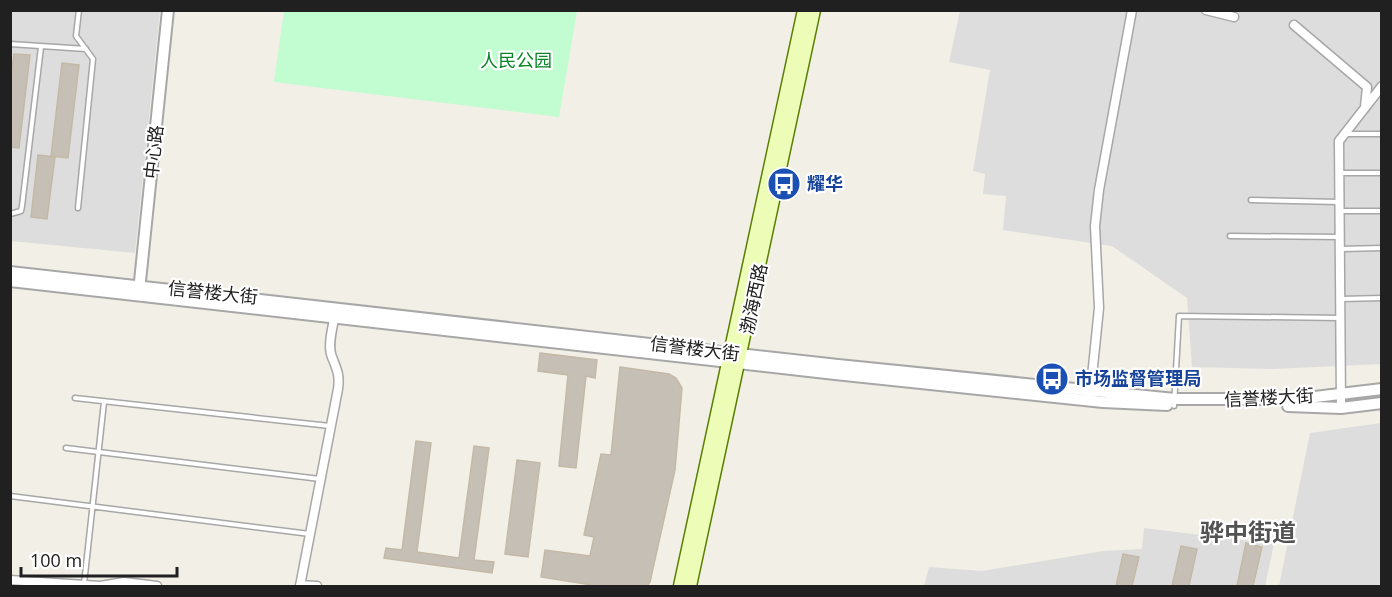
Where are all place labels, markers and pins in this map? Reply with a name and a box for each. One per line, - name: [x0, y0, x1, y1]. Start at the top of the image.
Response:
- bus stop icon: 耀华: [766, 166, 802, 202]
- place label: 耀华: [807, 171, 843, 195]
- bus stop icon: 市场监督管理局: [1034, 361, 1070, 397]
- place label: 市场监督管理局: [1075, 366, 1201, 390]

